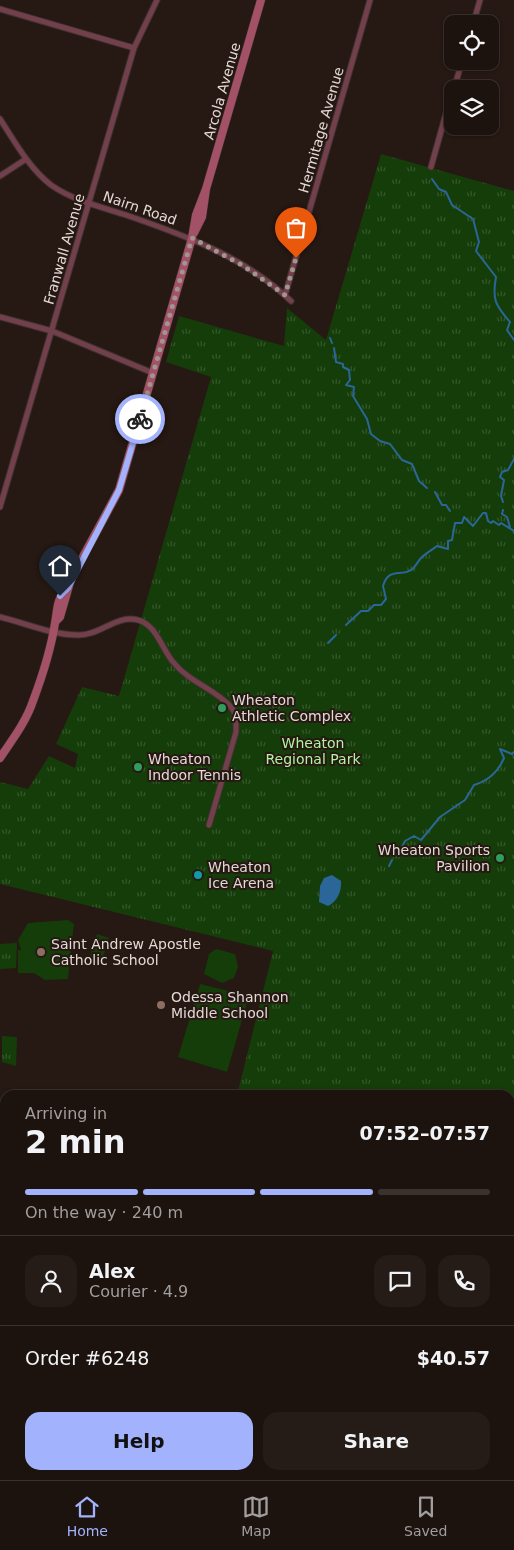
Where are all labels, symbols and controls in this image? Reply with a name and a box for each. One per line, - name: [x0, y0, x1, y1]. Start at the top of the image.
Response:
- map controls: [444, 15, 499, 135]
- button: locate: [444, 15, 499, 70]
- street label: Arcola Avenue: [200, 41, 244, 141]
- street label: Hermitage Avenue: [295, 65, 347, 195]
- button: layers: [444, 80, 499, 135]
- street label: Nairn Road: [101, 188, 179, 228]
- street label: Franwall Avenue: [41, 192, 87, 306]
- pin: [275, 207, 317, 258]
- icon: bag: [282, 214, 310, 242]
- courier: [115, 394, 165, 444]
- icon: bike: [126, 405, 154, 433]
- pin: [39, 545, 81, 596]
- icon: home: [46, 552, 74, 580]
- place label: Wheaton Athletic Complex: [232, 692, 351, 724]
- marker: Wheaton Athletic Complex: [216, 702, 228, 714]
- park label: Wheaton Regional Park: [265, 735, 361, 767]
- place label: Wheaton Indoor Tennis: [148, 751, 241, 783]
- marker: Wheaton Indoor Tennis: [132, 761, 144, 773]
- place label: Wheaton Sports Pavilion: [378, 842, 490, 874]
- marker: Wheaton Sports Pavilion: [494, 852, 506, 864]
- place label: Wheaton Ice Arena: [208, 859, 274, 891]
- marker: Wheaton Ice Arena: [192, 869, 204, 881]
- place label: Saint Andrew Apostle Catholic School: [51, 936, 201, 968]
- marker: Saint Andrew Apostle Catholic School: [35, 946, 47, 958]
- place label: Odessa Shannon Middle School: [171, 989, 289, 1021]
- marker: Odessa Shannon Middle School: [155, 999, 167, 1011]
- text: Arriving in: [25, 1104, 107, 1123]
- text: 07:52–07:57: [360, 1122, 490, 1144]
- text: 2 min: [25, 1123, 126, 1161]
- text: On the way · 240 m: [25, 1203, 183, 1222]
- button: person: [25, 1255, 77, 1307]
- button: chat: [374, 1255, 426, 1307]
- button: phone: [438, 1255, 490, 1307]
- text: Alex: [89, 1260, 135, 1282]
- text: Courier · 4.9: [89, 1282, 188, 1301]
- text: Order #6248: [25, 1347, 149, 1369]
- text: $40.57: [417, 1347, 490, 1369]
- button: Help: [25, 1412, 253, 1470]
- button: Share: [263, 1412, 490, 1470]
- tab: Home: [67, 1493, 108, 1539]
- tab: Map: [241, 1493, 271, 1539]
- tab: Saved: [404, 1493, 447, 1539]

